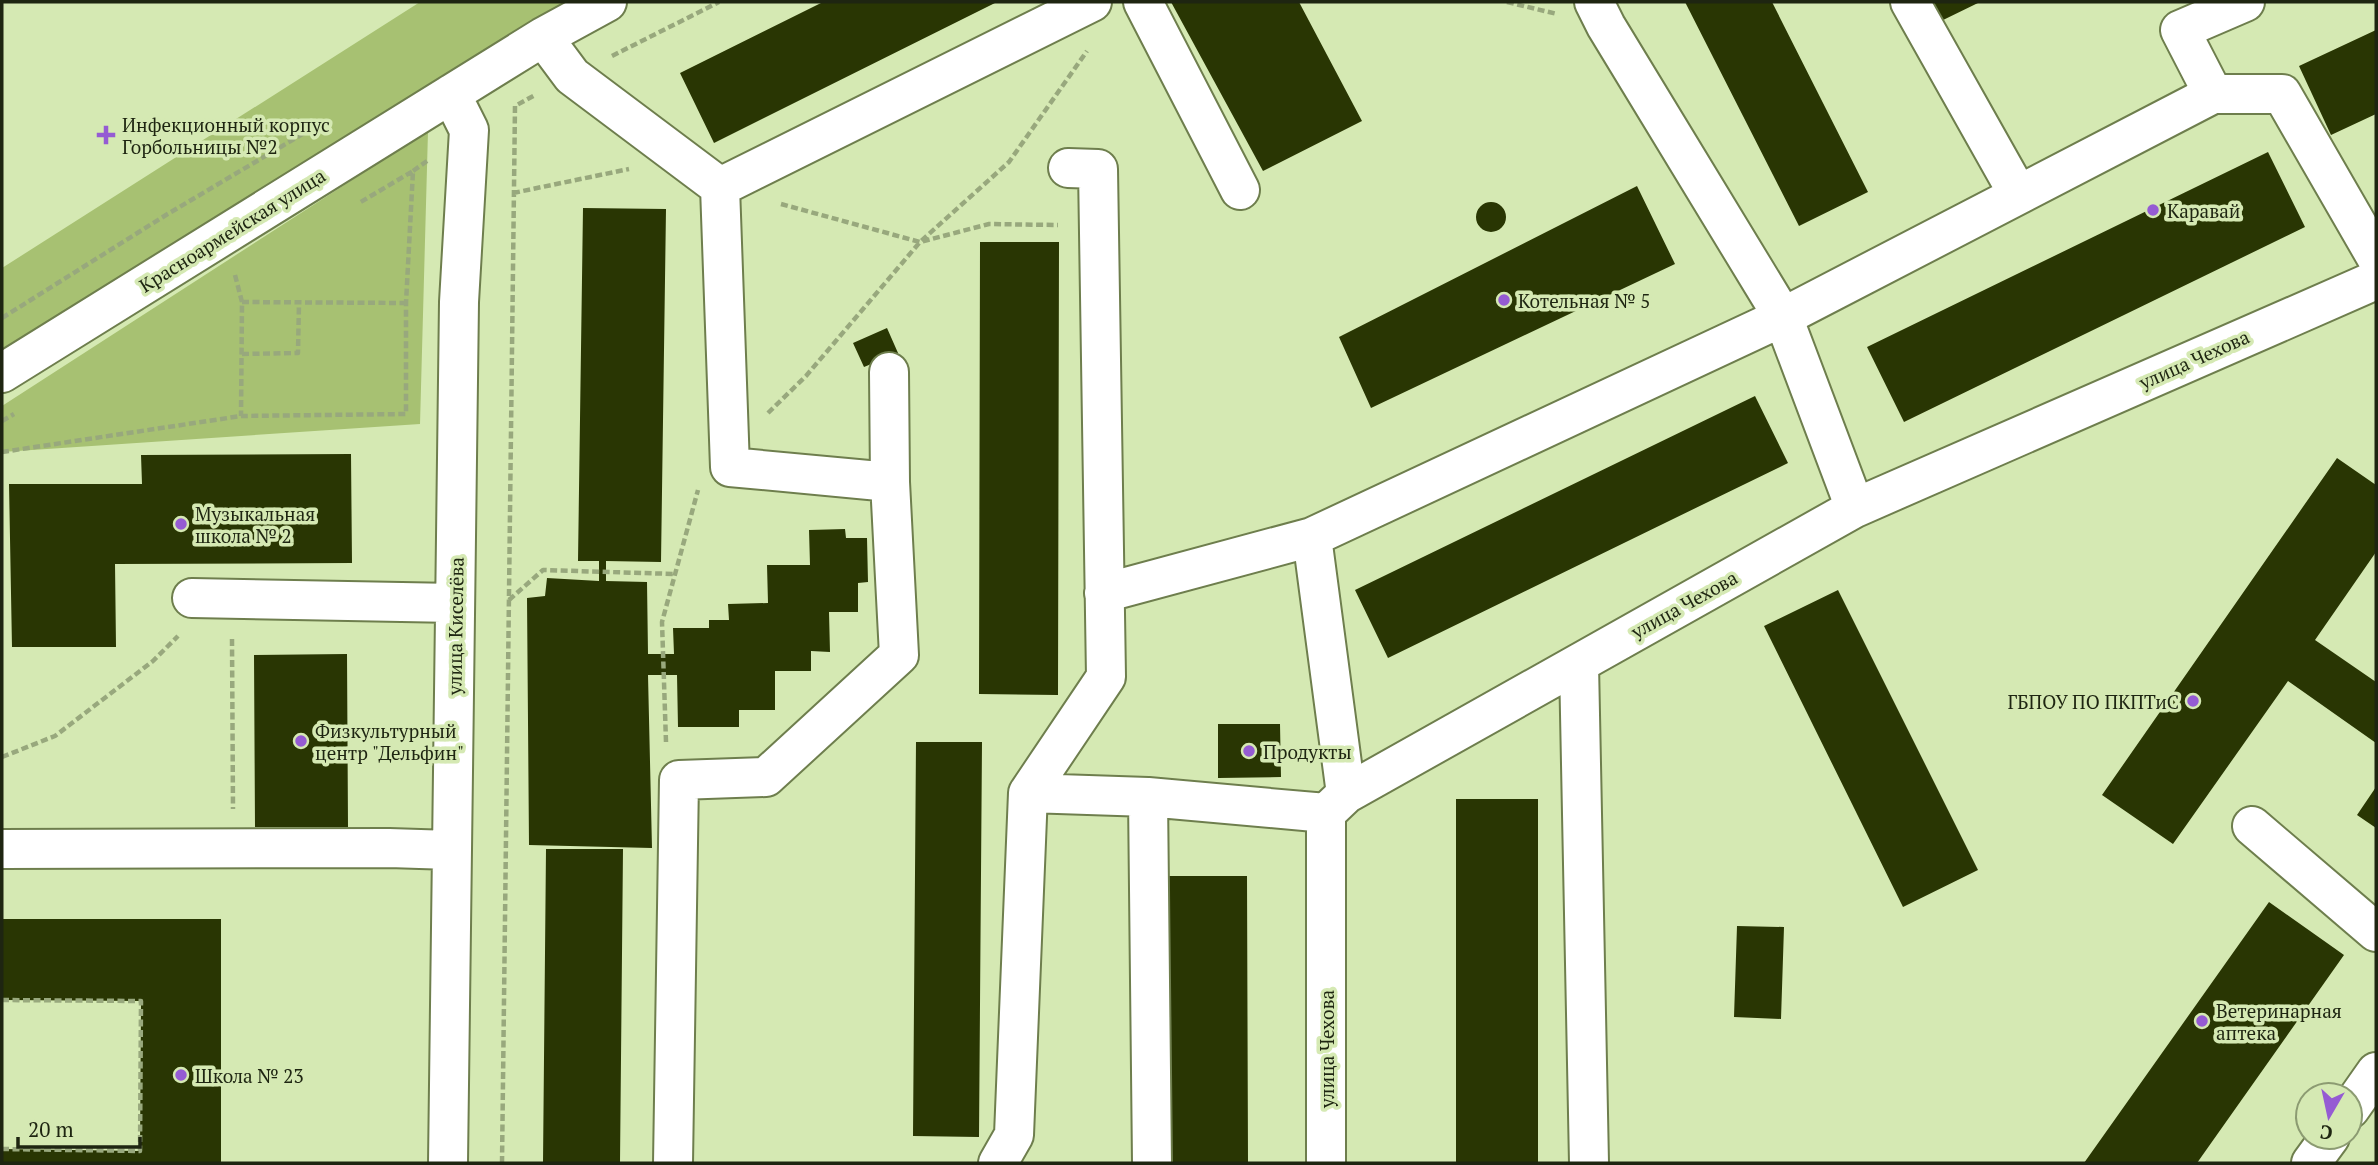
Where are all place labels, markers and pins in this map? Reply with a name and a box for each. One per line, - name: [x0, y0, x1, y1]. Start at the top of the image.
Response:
- place label: Инфекционный корпус Горбольницы №2: [122, 112, 330, 159]
- marker: Инфекционный корпус Горбольницы №2: [96, 125, 116, 145]
- place label: Каравай: [2167, 198, 2240, 223]
- marker: Каравай: [2145, 202, 2161, 218]
- place label: Котельная № 5: [1518, 288, 1650, 313]
- marker: Котельная № 5: [1496, 292, 1512, 308]
- place label: Музыкальная школа № 2: [195, 501, 315, 548]
- marker: Музыкальная школа № 2: [173, 516, 189, 532]
- place label: ГБПОУ ПО ПКПТиС: [2008, 689, 2179, 714]
- marker: ГБПОУ ПО ПКПТиС: [2185, 693, 2201, 709]
- place label: Физкультурный центр "Дельфин": [315, 718, 464, 765]
- marker: Физкультурный центр "Дельфин": [293, 733, 309, 749]
- place label: Продукты: [1263, 739, 1352, 764]
- marker: Продукты: [1241, 743, 1257, 759]
- place label: Ветеринарная аптека: [2216, 998, 2342, 1045]
- marker: Ветеринарная аптека: [2194, 1013, 2210, 1029]
- place label: Школа № 23: [195, 1063, 304, 1088]
- marker: Школа № 23: [173, 1067, 189, 1083]

